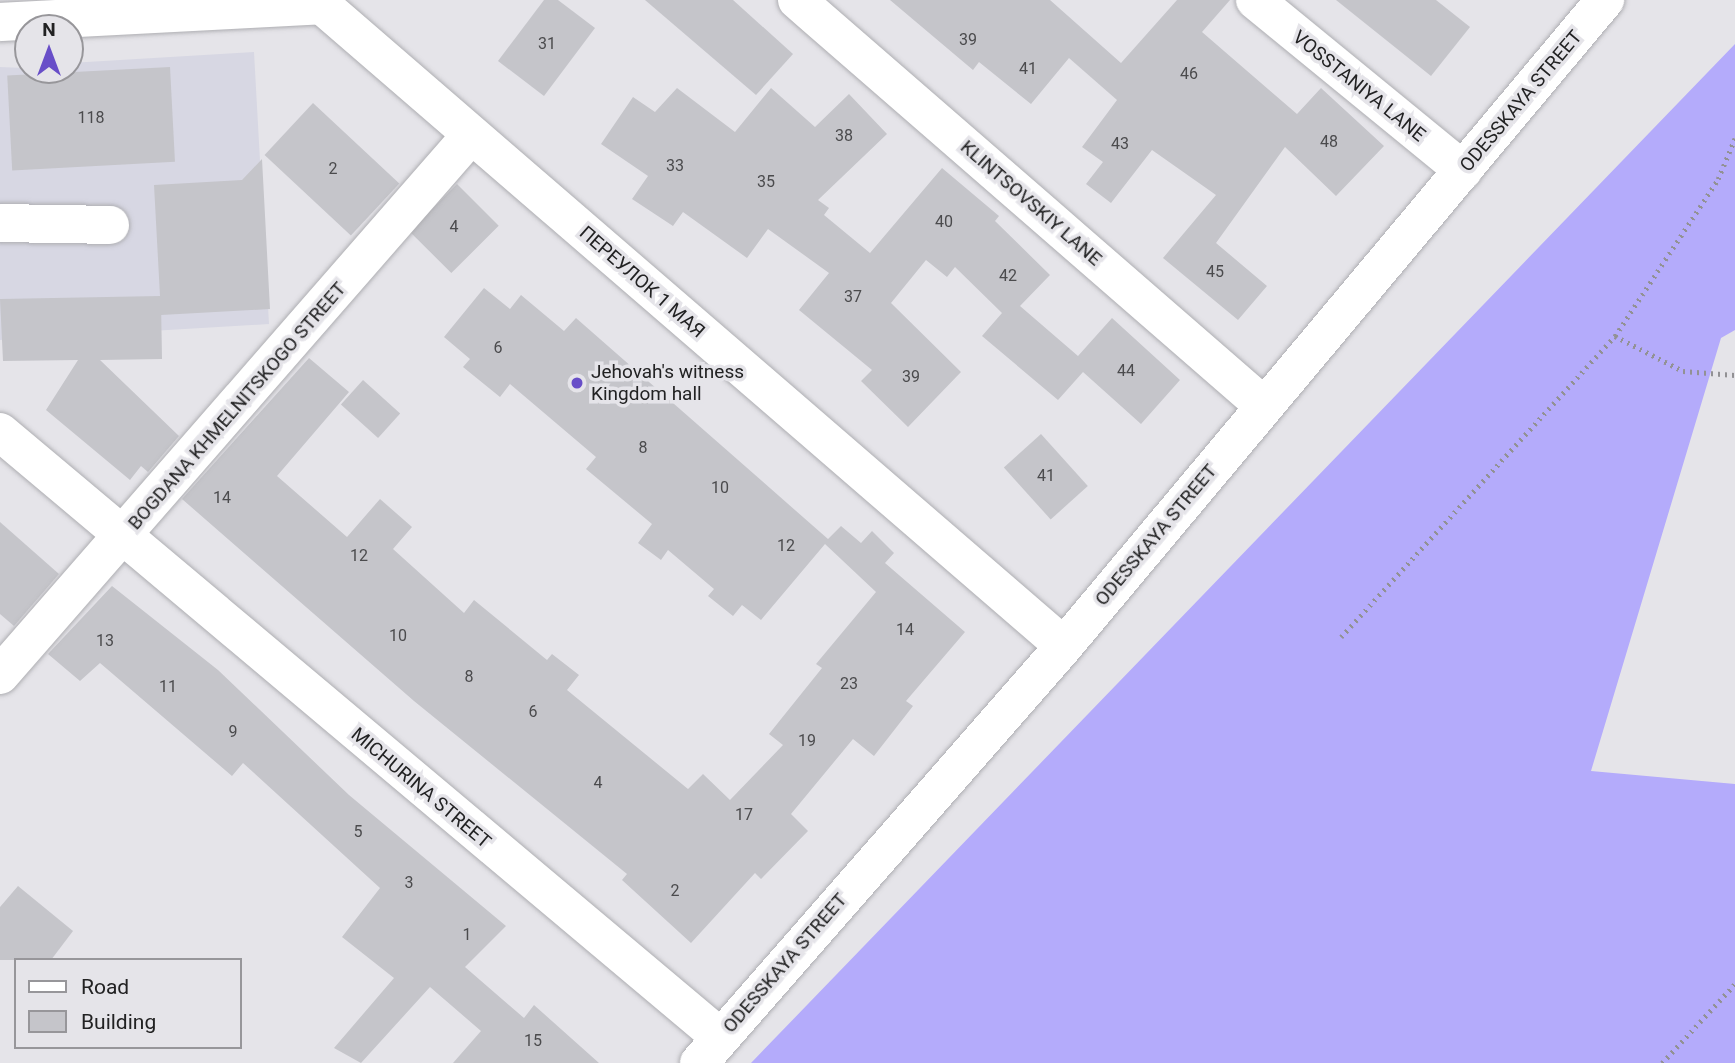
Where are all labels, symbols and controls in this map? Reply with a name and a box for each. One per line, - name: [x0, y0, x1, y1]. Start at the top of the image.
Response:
- north arrow: [14, 14, 84, 84]
- text: N: [42, 18, 56, 41]
- street label: VOSSTANIYA LANE: [1288, 26, 1430, 146]
- street label: ODESSKAYA STREET: [1455, 26, 1587, 176]
- house number: 39: [959, 30, 977, 50]
- house number: 31: [538, 34, 556, 54]
- house number: 41: [1019, 59, 1037, 79]
- house number: 46: [1180, 64, 1198, 84]
- house number: 118: [78, 108, 104, 128]
- house number: 38: [835, 126, 853, 146]
- house number: 48: [1320, 132, 1338, 152]
- house number: 43: [1111, 134, 1129, 154]
- street label: KLINTSOVSKIY LANE: [956, 136, 1106, 270]
- house number: 33: [666, 156, 684, 176]
- house number: 2: [329, 159, 337, 179]
- house number: 35: [757, 172, 775, 192]
- house number: 40: [935, 212, 953, 232]
- house number: 4: [450, 217, 458, 237]
- street label: ПЕРЕУЛОК 1 МАЯ: [575, 221, 709, 343]
- house number: 45: [1206, 262, 1224, 282]
- house number: 42: [999, 266, 1017, 286]
- street label: BOGDANA KHMELNITSKOGO STREET: [123, 278, 351, 534]
- house number: 37: [844, 287, 862, 307]
- house number: 6: [494, 338, 502, 358]
- place label: Jehovah's witness Kingdom hall: [591, 361, 744, 405]
- house number: 44: [1117, 361, 1135, 381]
- house number: 39: [902, 367, 920, 387]
- marker: Jehovah's witness Kingdom hall: [569, 375, 585, 391]
- house number: 8: [639, 438, 647, 458]
- street label: ODESSKAYA STREET: [1090, 460, 1222, 610]
- house number: 41: [1037, 466, 1055, 486]
- house number: 10: [711, 478, 729, 498]
- house number: 14: [213, 488, 231, 508]
- house number: 12: [777, 536, 795, 556]
- house number: 12: [350, 546, 368, 566]
- house number: 14: [896, 620, 914, 640]
- house number: 10: [389, 626, 407, 646]
- house number: 13: [96, 631, 114, 651]
- house number: 8: [465, 667, 473, 687]
- house number: 23: [840, 674, 858, 694]
- house number: 11: [159, 677, 177, 697]
- house number: 6: [529, 702, 537, 722]
- house number: 9: [229, 722, 237, 742]
- street label: MICHURINA STREET: [347, 723, 495, 853]
- house number: 19: [798, 731, 816, 751]
- house number: 4: [594, 773, 602, 793]
- house number: 17: [735, 805, 753, 825]
- house number: 5: [354, 822, 362, 842]
- house number: 3: [405, 873, 413, 893]
- house number: 2: [671, 881, 679, 901]
- street label: ODESSKAYA STREET: [718, 889, 852, 1037]
- house number: 1: [463, 925, 471, 945]
- legend: [14, 958, 242, 1049]
- text: Road: [81, 975, 129, 999]
- text: Building: [81, 1010, 156, 1034]
- house number: 15: [524, 1031, 542, 1051]

